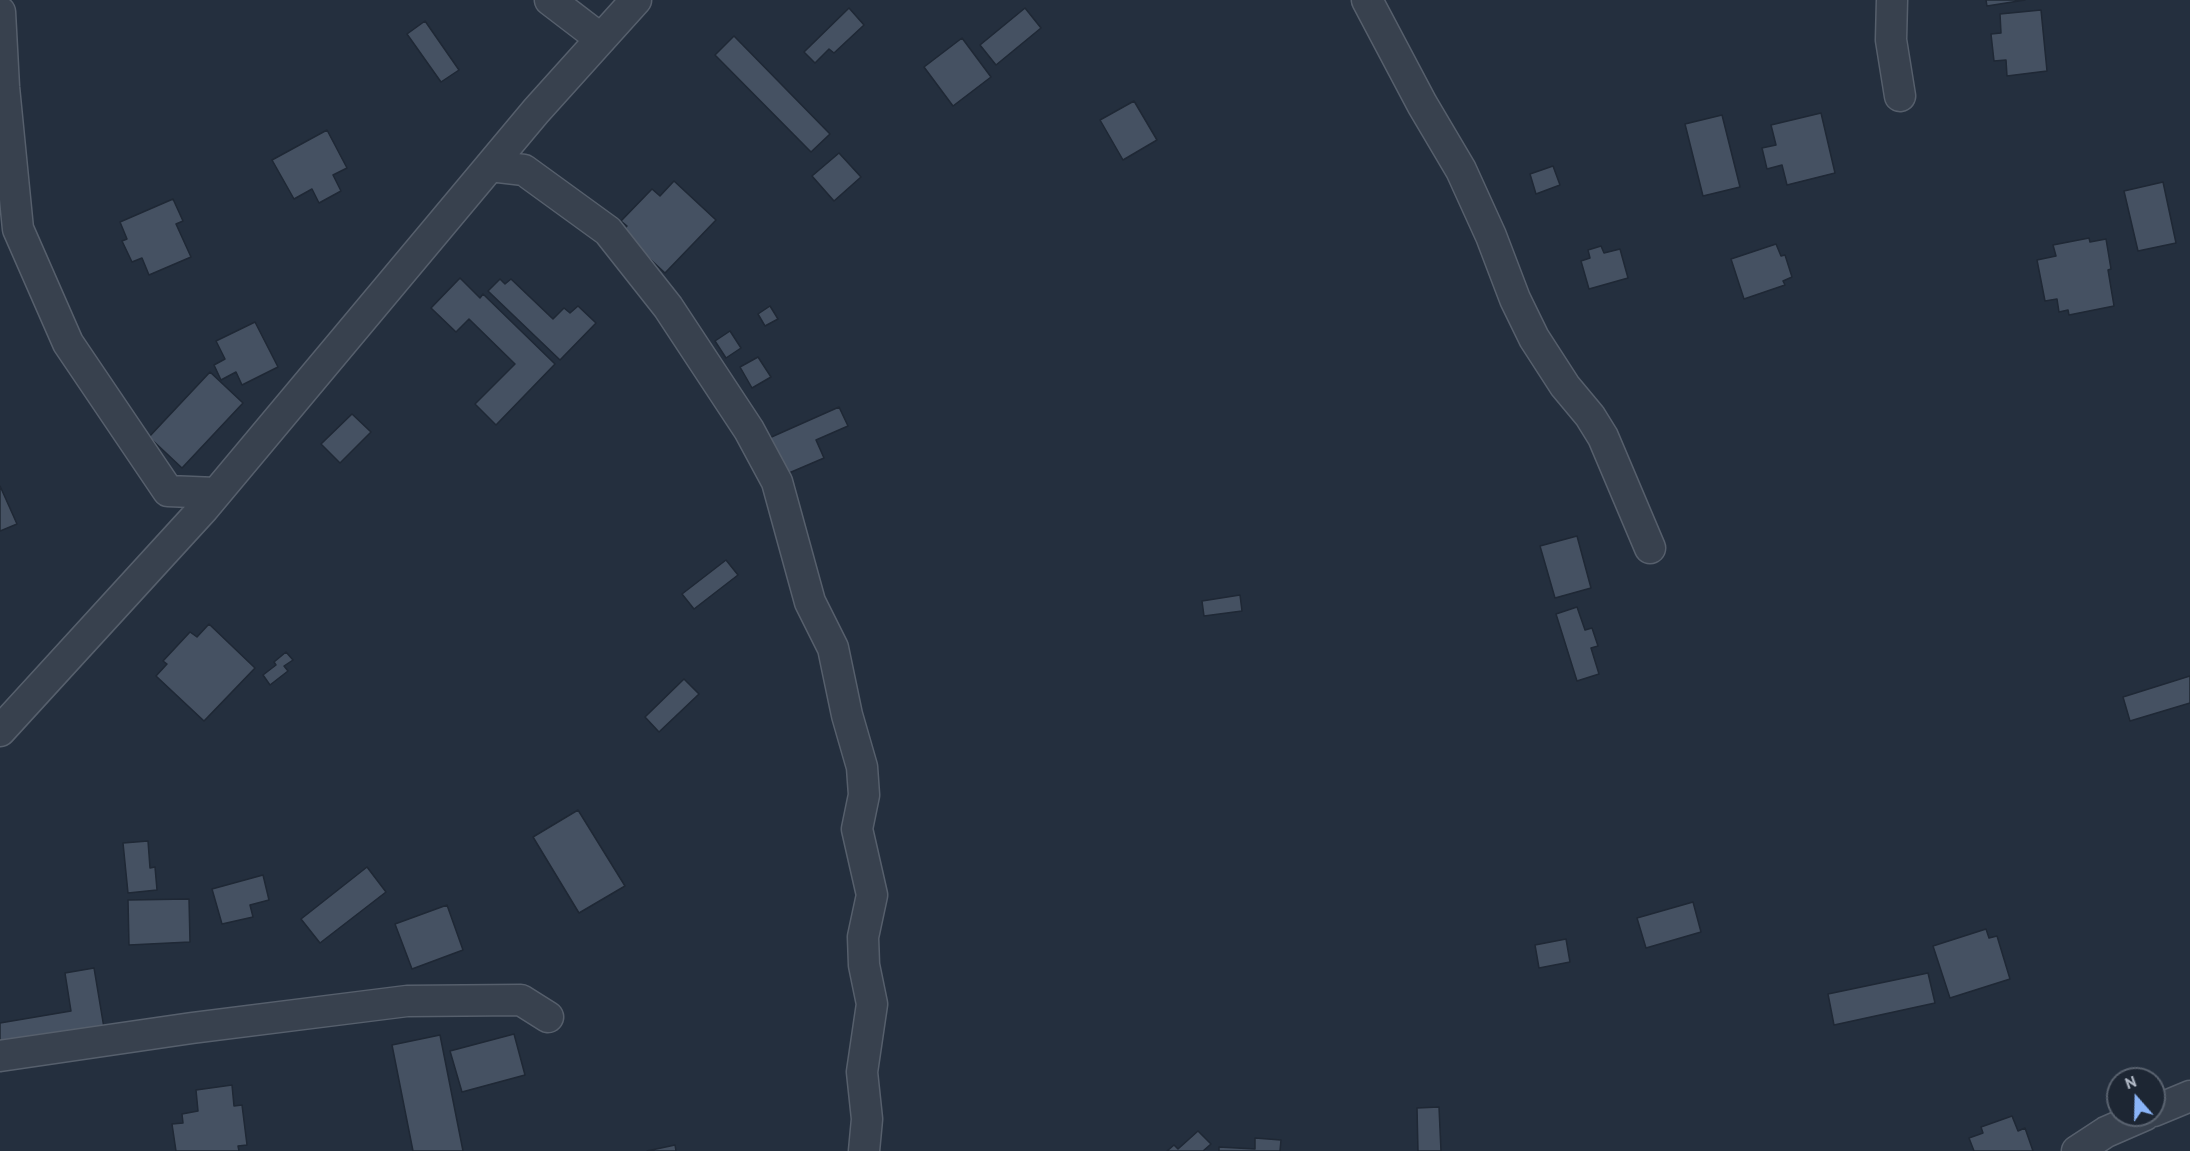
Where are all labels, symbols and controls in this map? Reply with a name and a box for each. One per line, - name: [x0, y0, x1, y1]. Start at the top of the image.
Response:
- north arrow: [2106, 1067, 2166, 1127]
- text: N: [2122, 1071, 2139, 1093]

